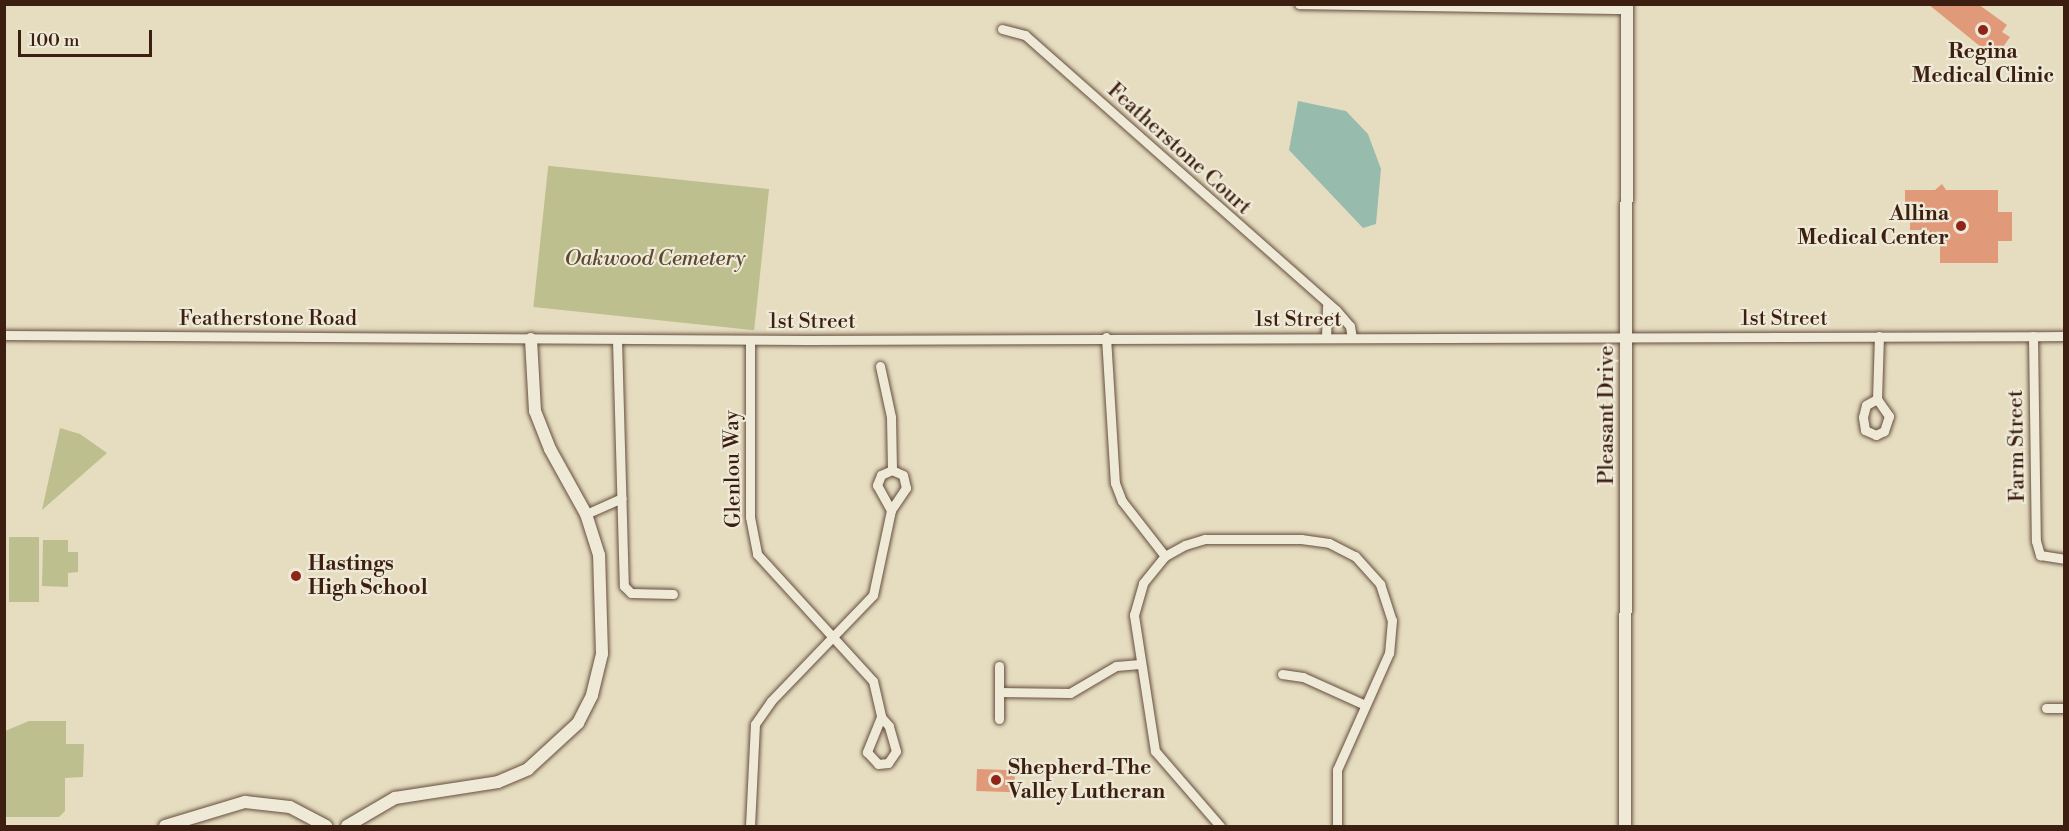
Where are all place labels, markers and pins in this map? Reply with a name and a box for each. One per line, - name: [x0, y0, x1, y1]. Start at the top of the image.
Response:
- marker: Regina Medical Clinic: [1976, 23, 1990, 37]
- place label: Regina Medical Clinic: [1912, 39, 2054, 89]
- place label: Allina Medical Center: [1797, 201, 1949, 251]
- marker: Allina Medical Center: [1954, 219, 1968, 233]
- place label: Hastings High School: [308, 551, 428, 601]
- marker: Hastings High School: [289, 569, 303, 583]
- place label: Shepherd-The Valley Lutheran: [1008, 755, 1165, 805]
- marker: Shepherd-The Valley Lutheran: [989, 773, 1003, 787]

